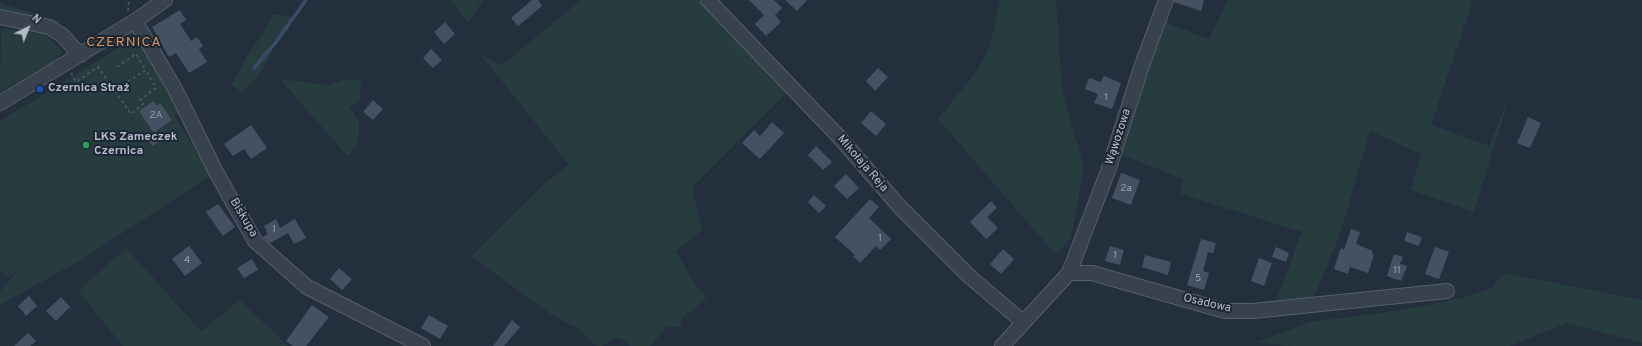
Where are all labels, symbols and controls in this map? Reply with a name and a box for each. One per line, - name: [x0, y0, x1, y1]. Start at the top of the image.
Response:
- north arrow: [8, 8, 48, 48]
- text: N: [29, 11, 44, 27]
- district label: CZERNICA: [86, 35, 162, 51]
- place label: Czernica Straż: [48, 82, 130, 96]
- marker: Czernica Straż: [35, 84, 45, 94]
- house number: 1: [1104, 92, 1108, 104]
- street label: Wąwozowa: [1103, 107, 1135, 167]
- house number: 2A: [150, 110, 162, 122]
- place label: LKS Zameczek Czernica: [94, 131, 177, 159]
- street label: Mikołaja Reja: [833, 133, 891, 195]
- marker: LKS Zameczek Czernica: [81, 140, 91, 150]
- house number: 2a: [1120, 183, 1132, 195]
- street label: Biskupa: [226, 196, 260, 240]
- house number: 1: [272, 224, 276, 236]
- house number: 1: [878, 233, 882, 245]
- house number: 1: [1113, 250, 1117, 262]
- house number: 4: [184, 255, 190, 267]
- house number: 11: [1393, 265, 1401, 277]
- house number: 5: [1195, 273, 1201, 285]
- street label: Osadowa: [1182, 292, 1232, 316]

